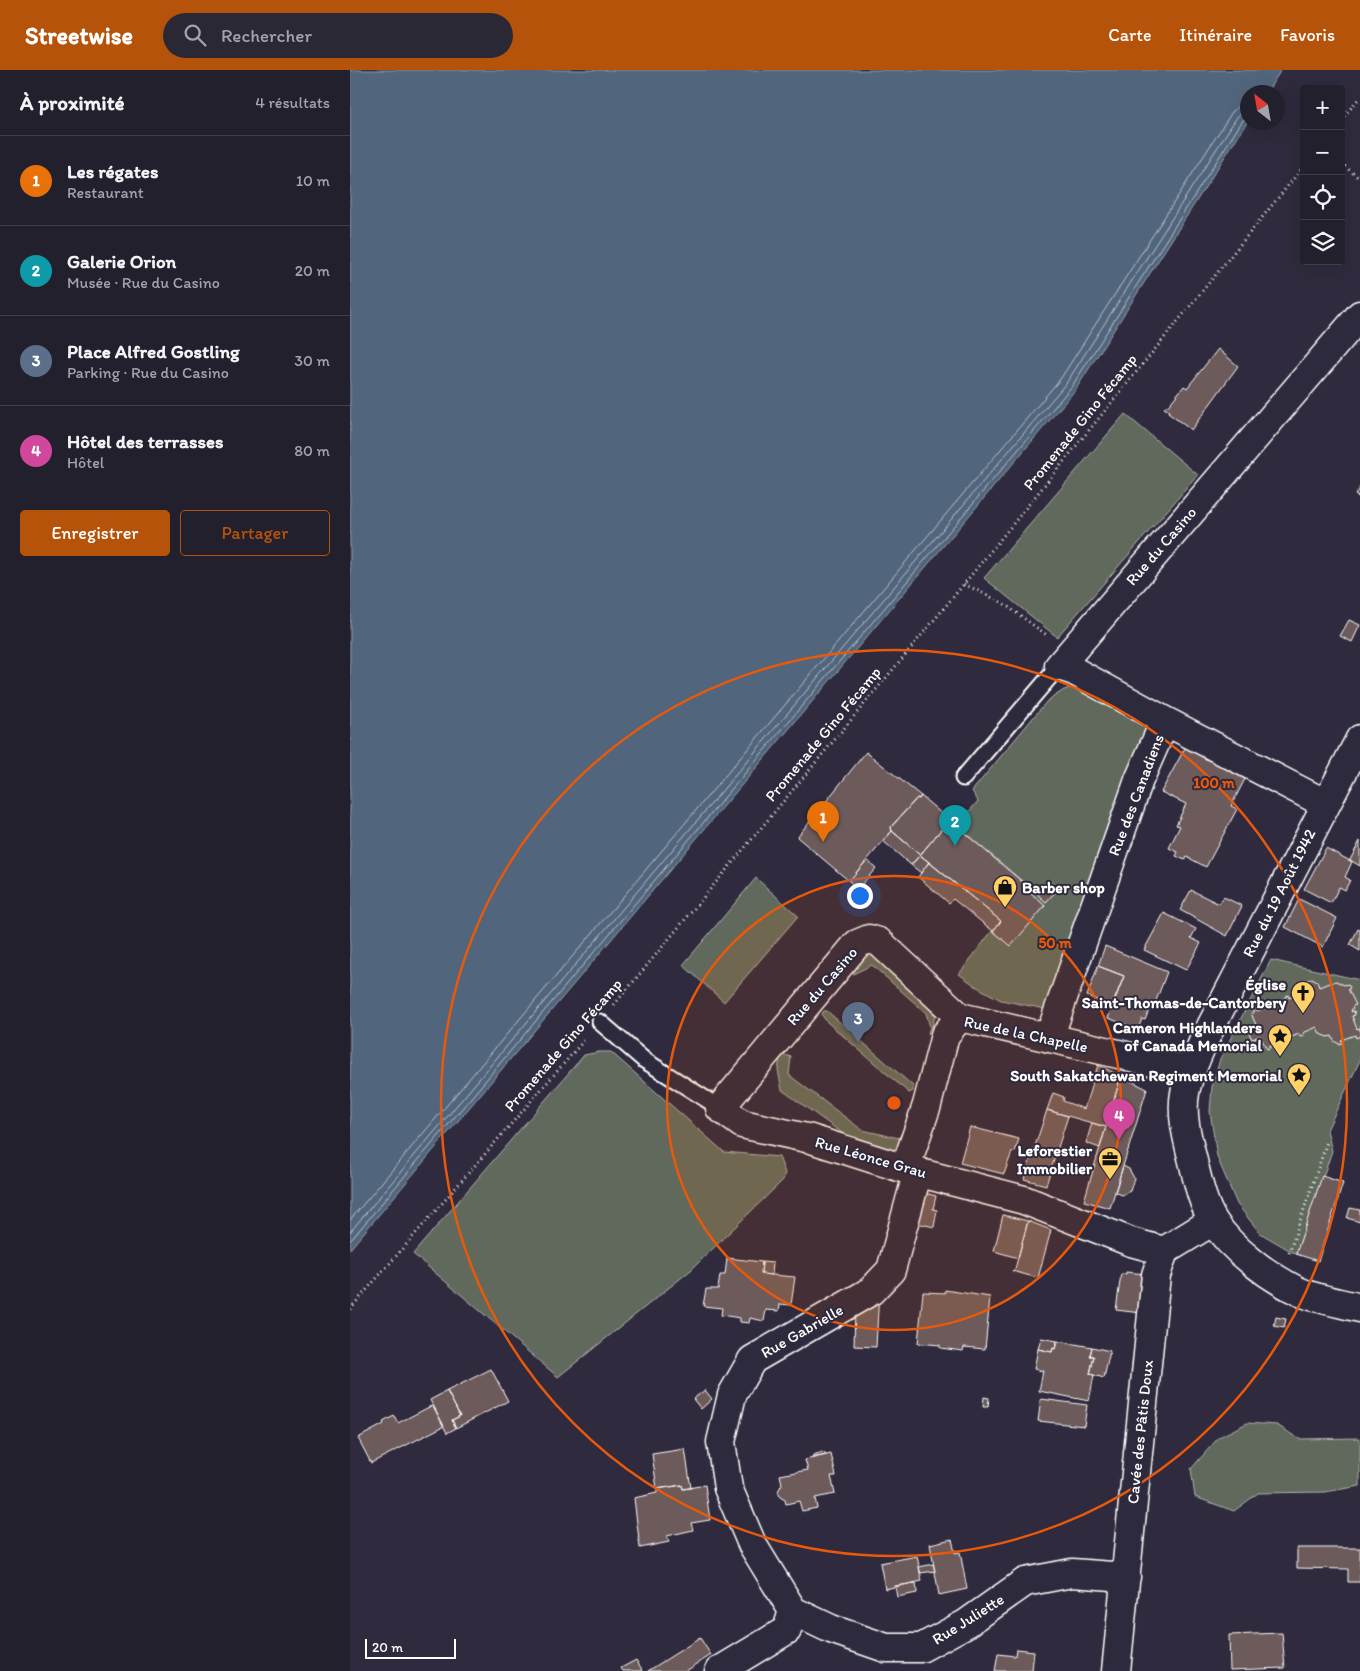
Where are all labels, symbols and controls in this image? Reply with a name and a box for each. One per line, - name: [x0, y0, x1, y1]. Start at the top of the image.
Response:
- search box: [163, 13, 513, 58]
- text: Streetwise: [25, 21, 133, 50]
- icon: search: [181, 21, 209, 49]
- text: Rechercher: [221, 24, 312, 47]
- text: Carte: [1108, 24, 1152, 46]
- text: Itinéraire: [1180, 24, 1252, 46]
- text: Favoris: [1280, 24, 1335, 46]
- north arrow: [1240, 85, 1285, 130]
- map controls: [1300, 85, 1345, 265]
- button: +: [1300, 85, 1345, 130]
- text: À proximité: [20, 90, 125, 115]
- text: 4 résultats: [255, 93, 330, 112]
- button: −: [1300, 130, 1345, 175]
- text: Les régates: [67, 160, 158, 183]
- text: 1: [32, 171, 40, 190]
- text: 10 m: [296, 171, 330, 190]
- button: locate: [1300, 175, 1345, 220]
- text: Restaurant: [67, 183, 144, 202]
- button: layers: [1300, 220, 1345, 265]
- text: Galerie Orion: [67, 250, 176, 273]
- text: 2: [32, 261, 40, 280]
- text: 20 m: [295, 261, 330, 280]
- text: Musée · Rue du Casino: [67, 273, 220, 292]
- text: Place Alfred Gostling: [67, 340, 240, 363]
- street label: Promenade Gino Fécamp: [1019, 350, 1141, 494]
- text: 3: [32, 351, 40, 370]
- text: 30 m: [294, 351, 330, 370]
- text: Parking · Rue du Casino: [67, 363, 229, 382]
- text: Hôtel des terrasses: [67, 430, 223, 453]
- text: 4: [31, 441, 41, 460]
- text: 80 m: [294, 441, 330, 460]
- text: Hôtel: [67, 453, 104, 472]
- street label: Rue du Casino: [1122, 503, 1200, 589]
- button: Enregistrer: [20, 510, 170, 556]
- button: Partager: [180, 510, 330, 556]
- street label: Promenade Gino Fécamp: [761, 663, 885, 805]
- street label: Rue des Canadiens: [1104, 731, 1168, 859]
- text: 100 m: [1193, 774, 1235, 792]
- pin: 1: [807, 801, 839, 842]
- pin: 2: [939, 805, 971, 846]
- street label: Rue du 19 Août 1942: [1238, 825, 1320, 960]
- shop icon: Barber shop: [992, 874, 1018, 908]
- place label: Barber shop: [1022, 878, 1105, 898]
- your location: [847, 883, 873, 909]
- text: 50 m: [1038, 934, 1072, 952]
- street label: Rue du Casino: [783, 943, 861, 1029]
- street label: Promenade Gino Fécamp: [500, 975, 626, 1115]
- place label: Église Saint-Thomas-de-Cantorbery: [1082, 975, 1286, 1013]
- church icon: Église Saint-Thomas-de-Cantorbery: [1290, 980, 1316, 1014]
- pin: 3: [842, 1002, 874, 1043]
- street label: Rue de la Chapelle: [962, 1012, 1090, 1056]
- place label: Cameron Highlanders of Canada Memorial: [1113, 1018, 1262, 1055]
- place icon: Cameron Highlanders of Canada Memorial: [1267, 1023, 1293, 1057]
- place icon: South Sakatchewan Regiment Memorial: [1286, 1062, 1312, 1096]
- place label: South Sakatchewan Regiment Memorial: [1010, 1066, 1282, 1086]
- centre of rings: [885, 1094, 903, 1112]
- pin: 4: [1103, 1099, 1135, 1140]
- street label: Rue Léonce Grau: [813, 1132, 929, 1182]
- place label: Leforestier Immobilier: [1017, 1141, 1093, 1178]
- office icon: Leforestier Immobilier: [1097, 1146, 1123, 1180]
- street label: Rue Gabrielle: [757, 1300, 847, 1362]
- street label: Cavée des Pâtis Doux: [1123, 1359, 1157, 1505]
- street label: Rue Juliette: [928, 1589, 1008, 1649]
- scale bar: [365, 1636, 456, 1659]
- text: 20 m: [372, 1639, 403, 1656]

